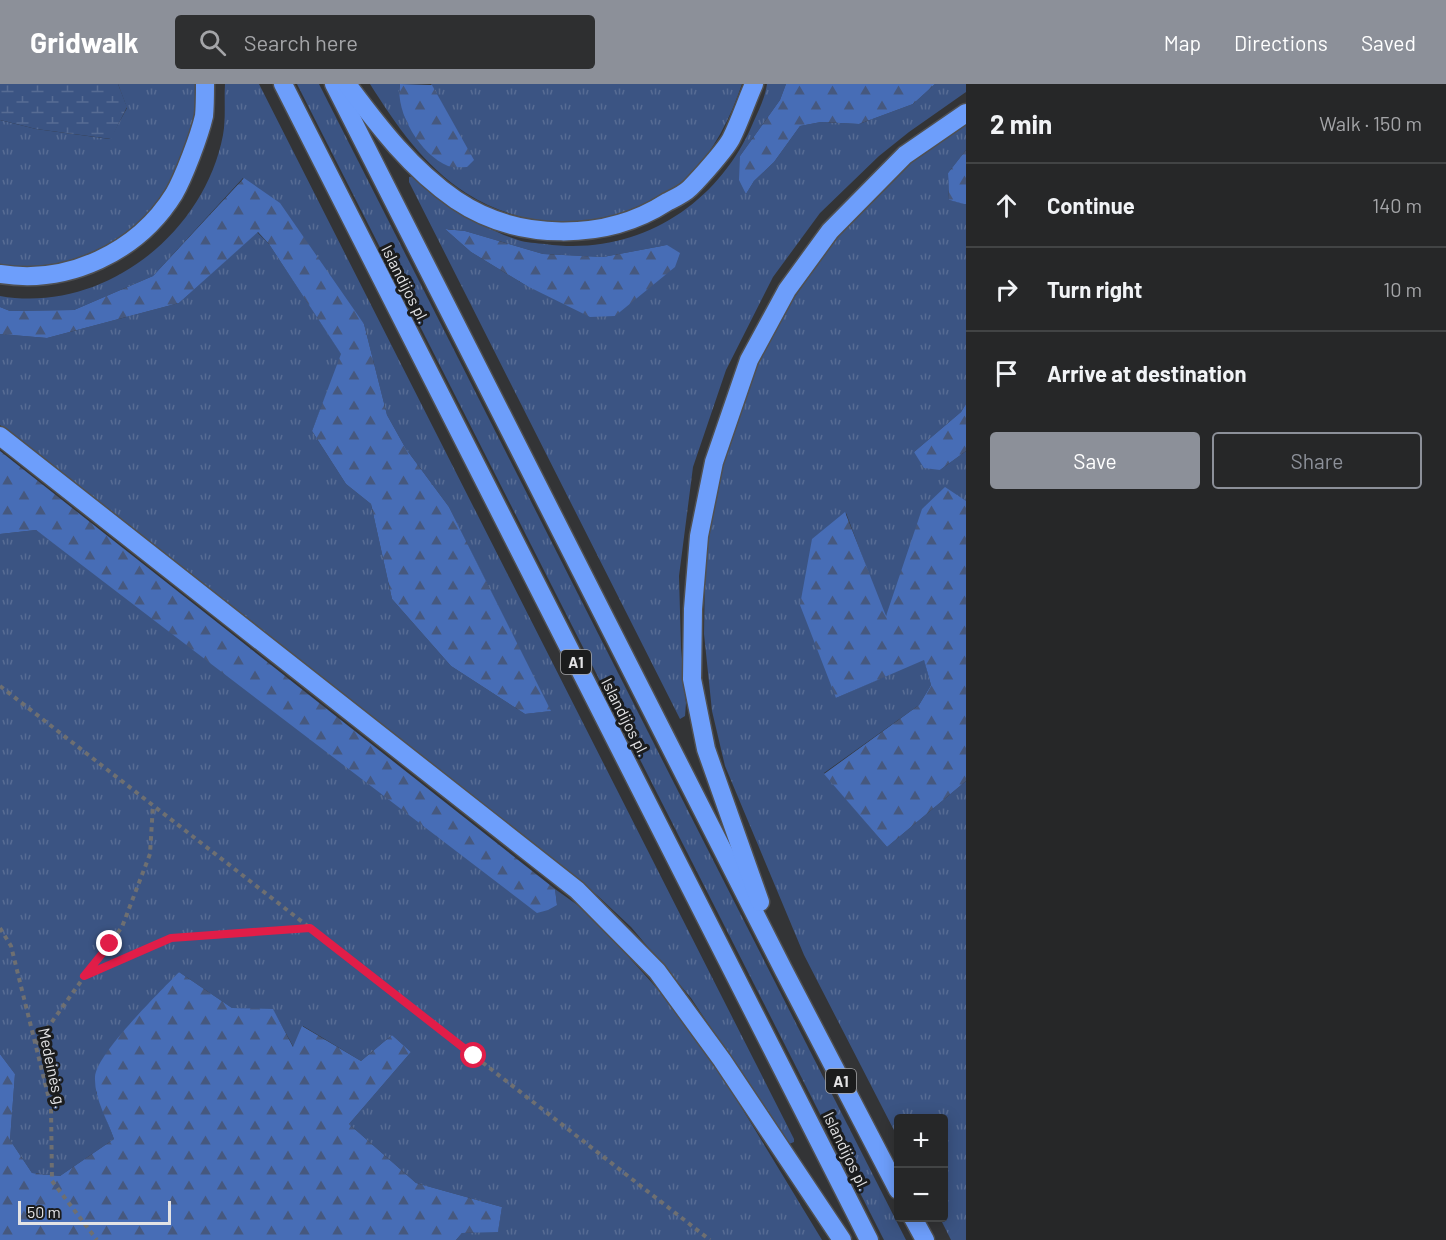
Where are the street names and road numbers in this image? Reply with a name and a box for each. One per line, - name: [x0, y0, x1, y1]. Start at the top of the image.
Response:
- street label: Islandijos pl.: [378, 242, 434, 326]
- road number: A1: [561, 650, 591, 674]
- street label: Islandijos pl.: [598, 675, 654, 759]
- street label: Medeinės g.: [35, 1026, 71, 1110]
- road number: A1: [826, 1069, 856, 1093]
- street label: Islandijos pl.: [820, 1108, 874, 1194]

